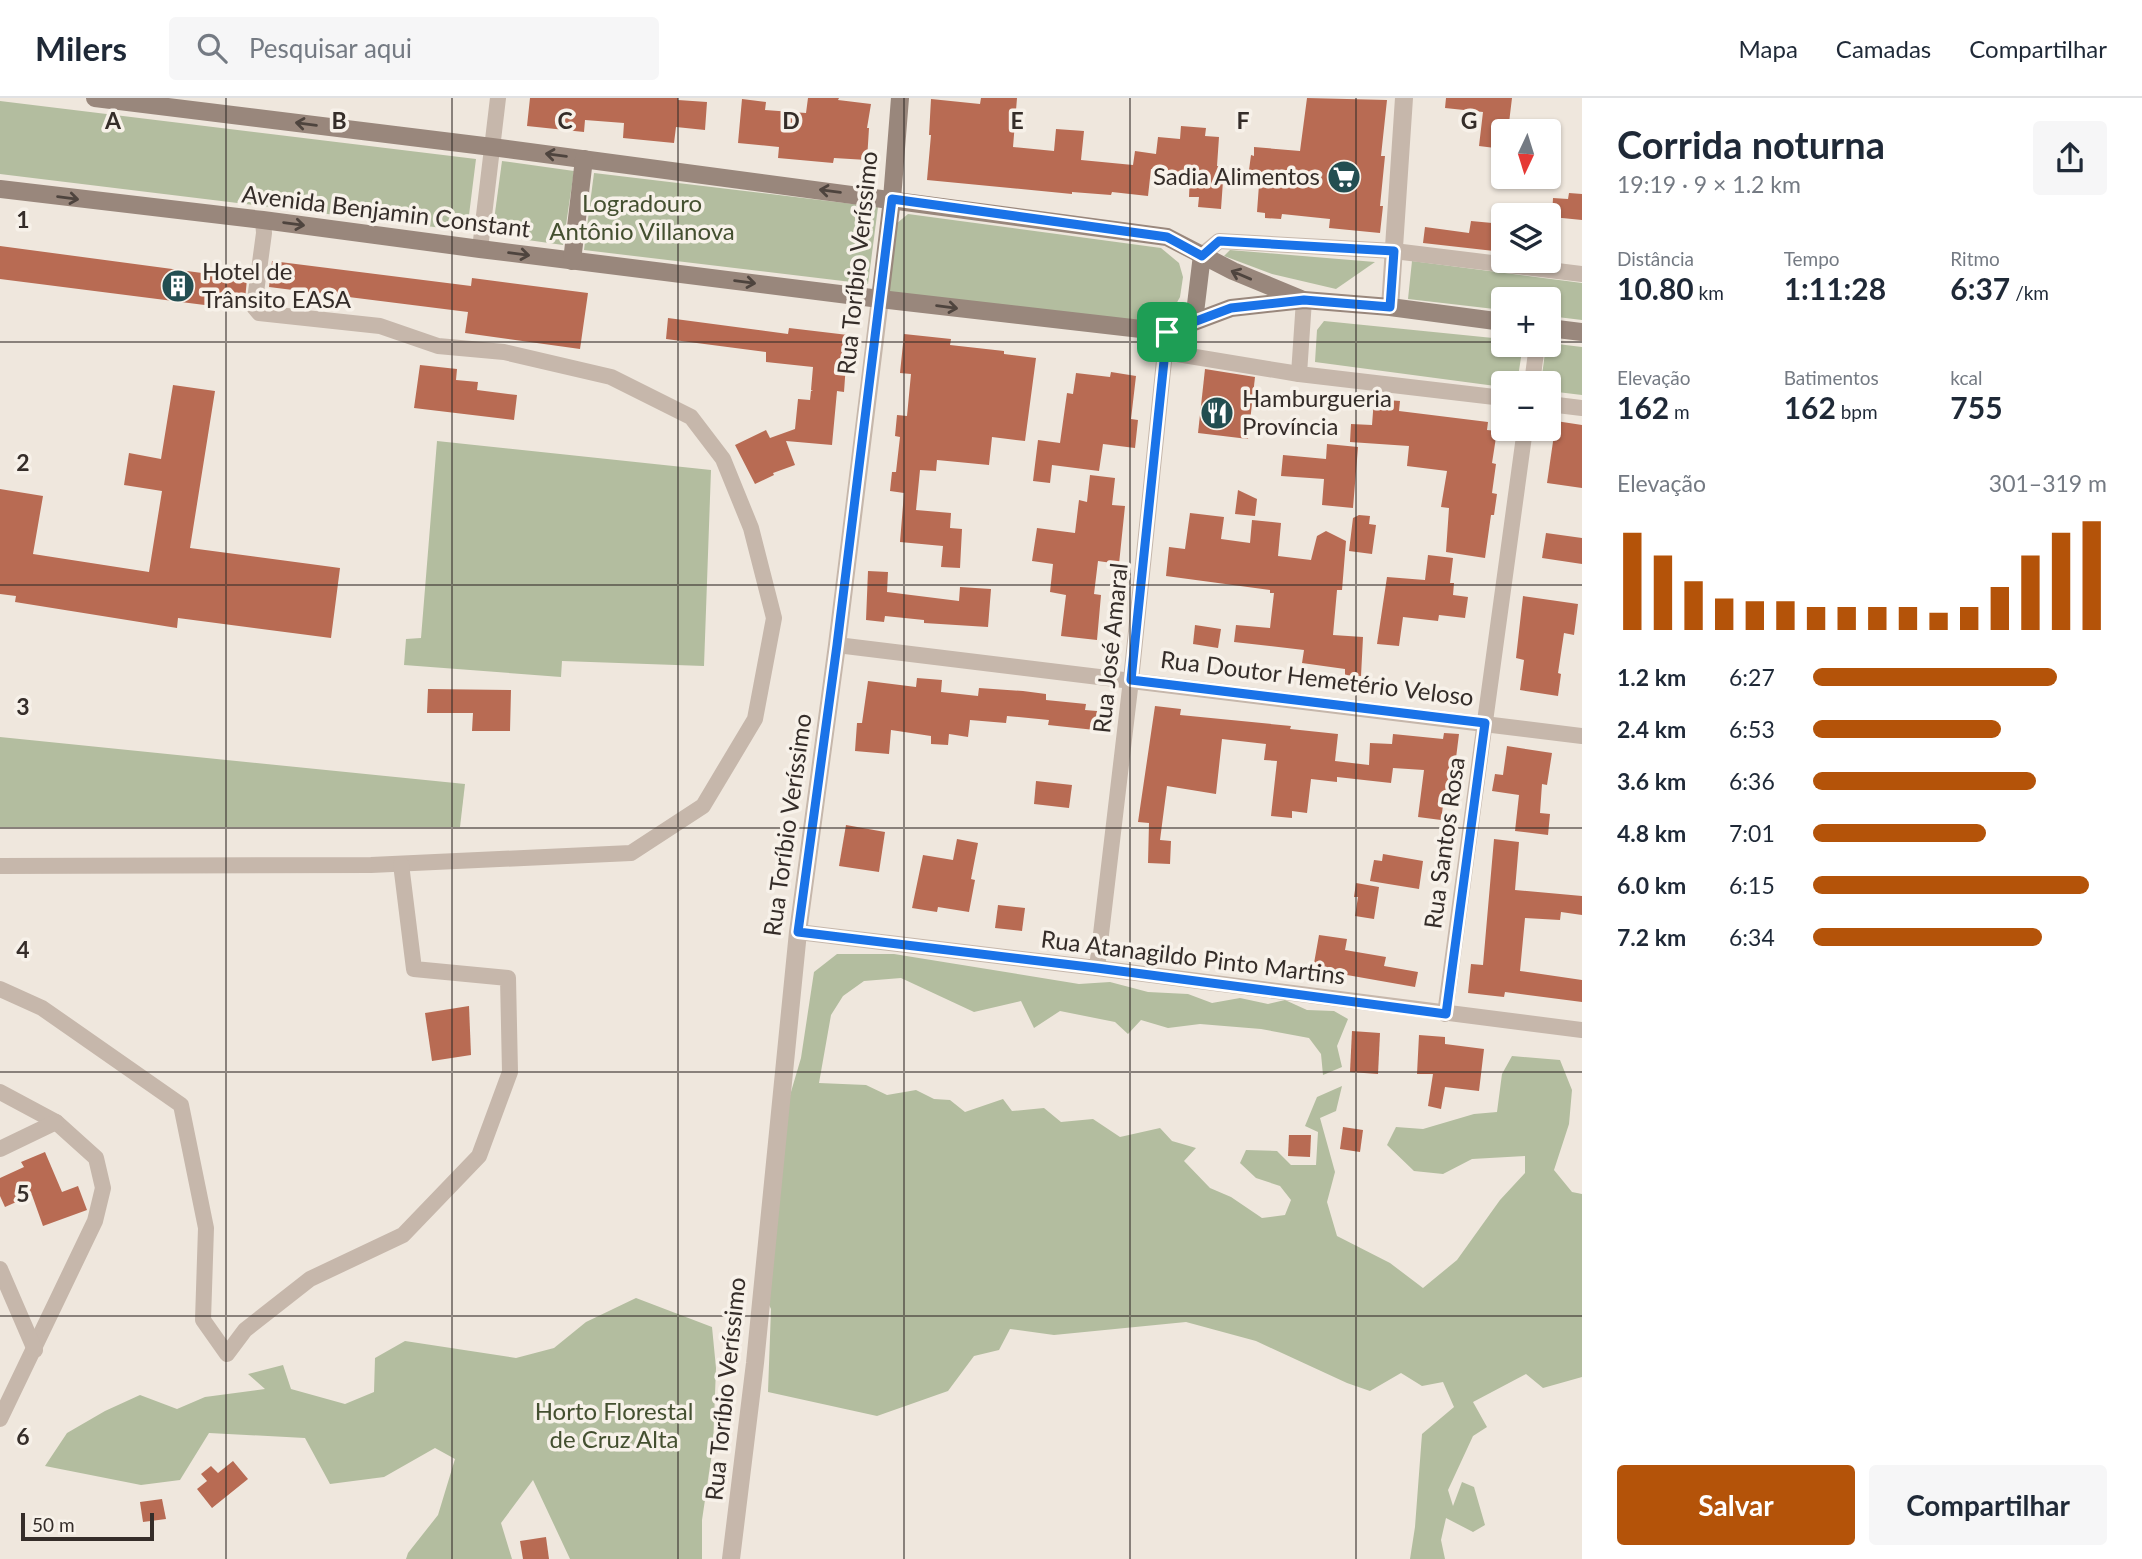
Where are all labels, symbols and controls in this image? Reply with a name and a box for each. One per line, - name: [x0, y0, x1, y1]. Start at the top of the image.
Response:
- search box: [169, 17, 659, 80]
- text: Milers: [35, 28, 127, 68]
- icon: search: [193, 29, 231, 67]
- text: Pesquisar aqui: [249, 32, 412, 64]
- text: Mapa: [1739, 34, 1798, 63]
- text: Camadas: [1836, 34, 1931, 63]
- text: Compartilhar: [1969, 34, 2107, 63]
- text: A: [104, 106, 122, 134]
- text: B: [331, 106, 347, 134]
- text: C: [557, 106, 573, 134]
- text: D: [782, 106, 800, 134]
- text: E: [1010, 106, 1024, 134]
- text: F: [1236, 106, 1250, 134]
- text: G: [1461, 106, 1477, 134]
- one-way arrow: [295, 118, 318, 131]
- north arrow: [1491, 119, 1561, 189]
- map controls: [1491, 119, 1561, 441]
- text: Corrida noturna: [1617, 121, 1885, 167]
- button: share: [2033, 121, 2107, 195]
- one-way arrow: [545, 149, 568, 162]
- street label: Rua Toríbio Veríssimo: [830, 150, 883, 376]
- supermarket icon: Sadia Alimentos: [1325, 158, 1363, 196]
- place label: Sadia Alimentos: [1153, 161, 1320, 190]
- text: 19:19 · 9 × 1.2 km: [1617, 170, 1801, 198]
- street label: Avenida Benjamin Constant: [240, 178, 532, 243]
- one-way arrow: [819, 184, 842, 197]
- park label: Logradouro Antônio Villanova: [549, 188, 735, 245]
- one-way arrow: [56, 191, 79, 204]
- button: layers: [1491, 203, 1561, 273]
- text: 1: [16, 205, 30, 233]
- one-way arrow: [282, 218, 305, 231]
- text: Distância: [1617, 247, 1694, 270]
- text: Tempo: [1784, 247, 1840, 270]
- text: Ritmo: [1950, 247, 2000, 270]
- one-way arrow: [507, 248, 530, 261]
- place label: Hotel de Trânsito EASA: [202, 256, 352, 313]
- building icon: Hotel de Trânsito EASA: [159, 267, 197, 305]
- one-way arrow: [1231, 267, 1252, 280]
- text: 10.80: [1617, 270, 1694, 306]
- text: 1:11:28: [1784, 270, 1886, 306]
- text: 6:37: [1950, 270, 2010, 306]
- one-way arrow: [733, 275, 756, 288]
- text: km: [1694, 281, 1724, 304]
- text: /km: [2010, 281, 2049, 304]
- button: +: [1491, 287, 1561, 357]
- one-way arrow: [936, 300, 958, 313]
- pin: [1137, 302, 1197, 362]
- icon: arrive: [1148, 313, 1186, 351]
- text: Elevação: [1617, 366, 1691, 389]
- text: Batimentos: [1784, 366, 1879, 389]
- text: kcal: [1950, 366, 1982, 389]
- button: −: [1491, 371, 1561, 441]
- place label: Hamburgueria Província: [1242, 383, 1392, 440]
- text: 162: [1617, 389, 1669, 425]
- text: 162: [1784, 389, 1836, 425]
- text: 755: [1950, 389, 2003, 425]
- restaurant icon: Hamburgueria Província: [1198, 394, 1236, 432]
- text: m: [1669, 400, 1690, 423]
- text: bpm: [1836, 400, 1878, 423]
- text: 2: [16, 448, 30, 476]
- text: Elevação: [1617, 469, 1706, 497]
- text: 301–319 m: [1989, 469, 2107, 497]
- street label: Rua José Amaral: [1086, 561, 1133, 734]
- street label: Rua Doutor Hemetério Veloso: [1159, 644, 1476, 711]
- text: 1.2 km: [1617, 663, 1686, 691]
- text: 6:27: [1729, 663, 1775, 691]
- text: 3: [16, 692, 30, 720]
- street label: Rua Toríbio Veríssimo: [757, 712, 817, 938]
- text: 2.4 km: [1617, 715, 1686, 743]
- text: 6:53: [1729, 715, 1775, 743]
- street label: Rua Santos Rosa: [1417, 755, 1470, 930]
- text: 3.6 km: [1617, 767, 1686, 795]
- text: 6:36: [1729, 767, 1775, 795]
- text: 4.8 km: [1617, 819, 1686, 847]
- text: 7:01: [1729, 819, 1775, 847]
- text: 6.0 km: [1617, 871, 1686, 899]
- text: 6:15: [1729, 871, 1775, 899]
- street label: Rua Atanagildo Pinto Martins: [1039, 923, 1347, 990]
- text: 7.2 km: [1617, 923, 1686, 951]
- text: 6:34: [1729, 923, 1775, 951]
- text: 4: [16, 935, 30, 963]
- text: 5: [16, 1179, 30, 1207]
- street label: Rua Toríbio Veríssimo: [698, 1276, 751, 1502]
- park label: Horto Florestal de Cruz Alta: [535, 1396, 693, 1453]
- text: 6: [16, 1422, 30, 1450]
- button: Salvar: [1617, 1465, 1855, 1545]
- button: Compartilhar: [1869, 1465, 2107, 1545]
- scale bar: [21, 1510, 154, 1542]
- text: 50 m: [32, 1513, 75, 1536]

